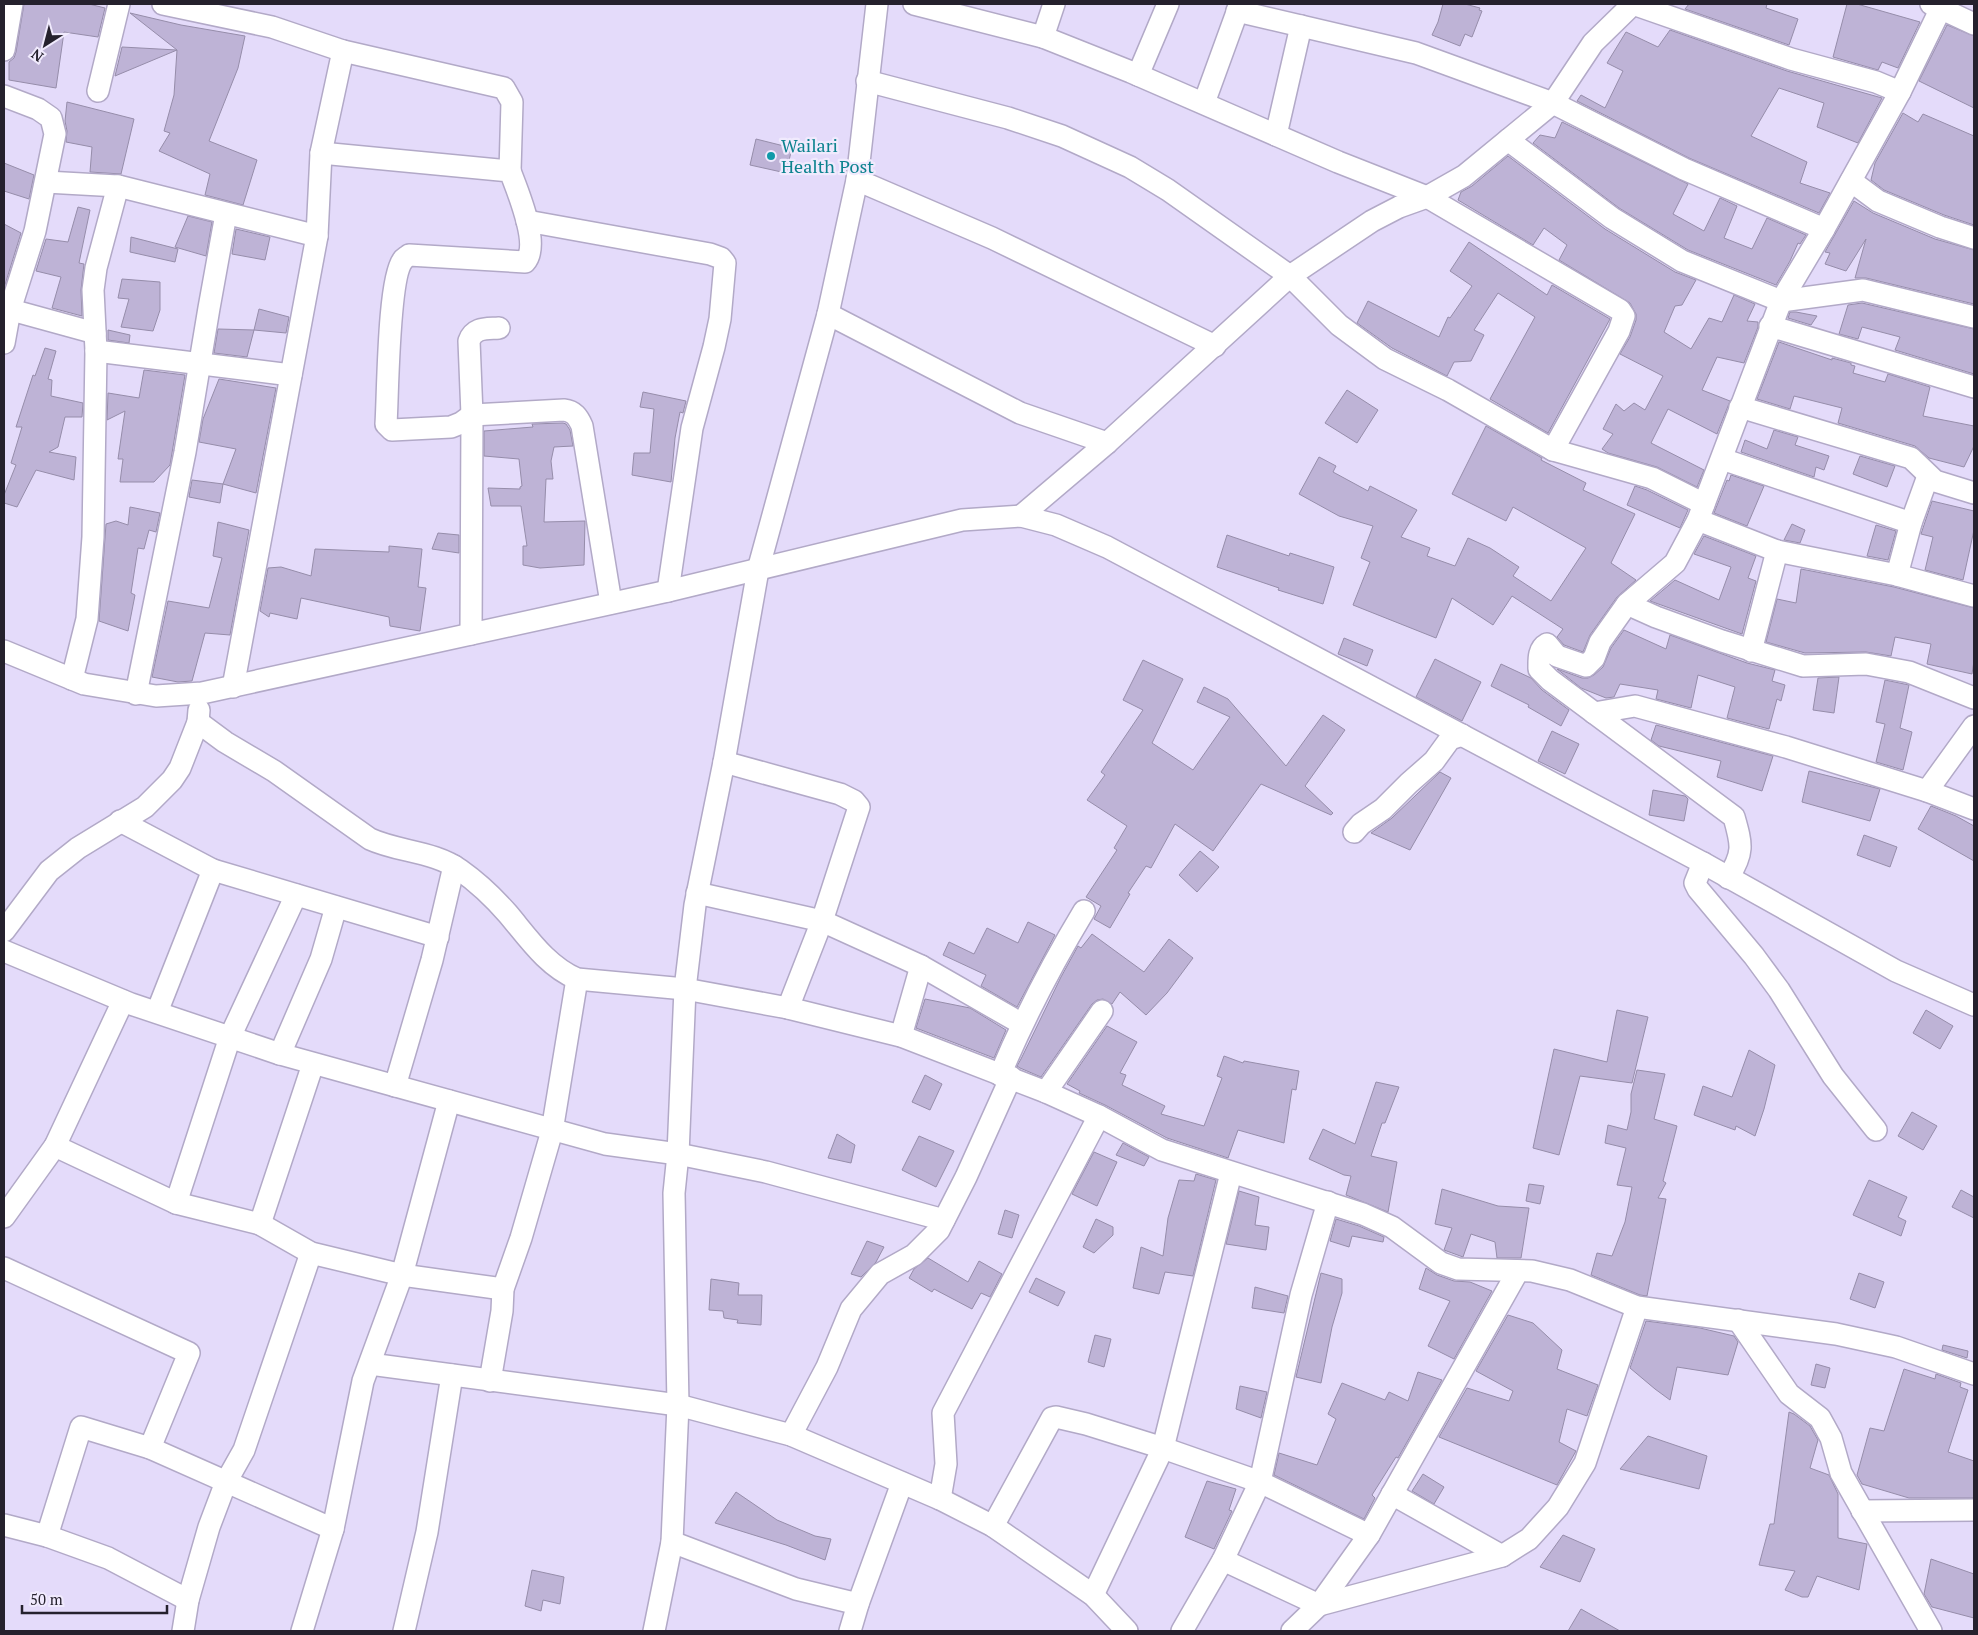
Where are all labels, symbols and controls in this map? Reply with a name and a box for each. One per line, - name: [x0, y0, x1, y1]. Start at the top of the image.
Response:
- north arrow: [20, 20, 70, 70]
- text: N: [27, 45, 47, 67]
- place label: Wailari Health Post: [781, 133, 874, 178]
- marker: Wailari Health Post: [765, 150, 777, 162]
- scale bar: [22, 1582, 168, 1614]
- text: 50 m: [30, 1589, 63, 1609]

